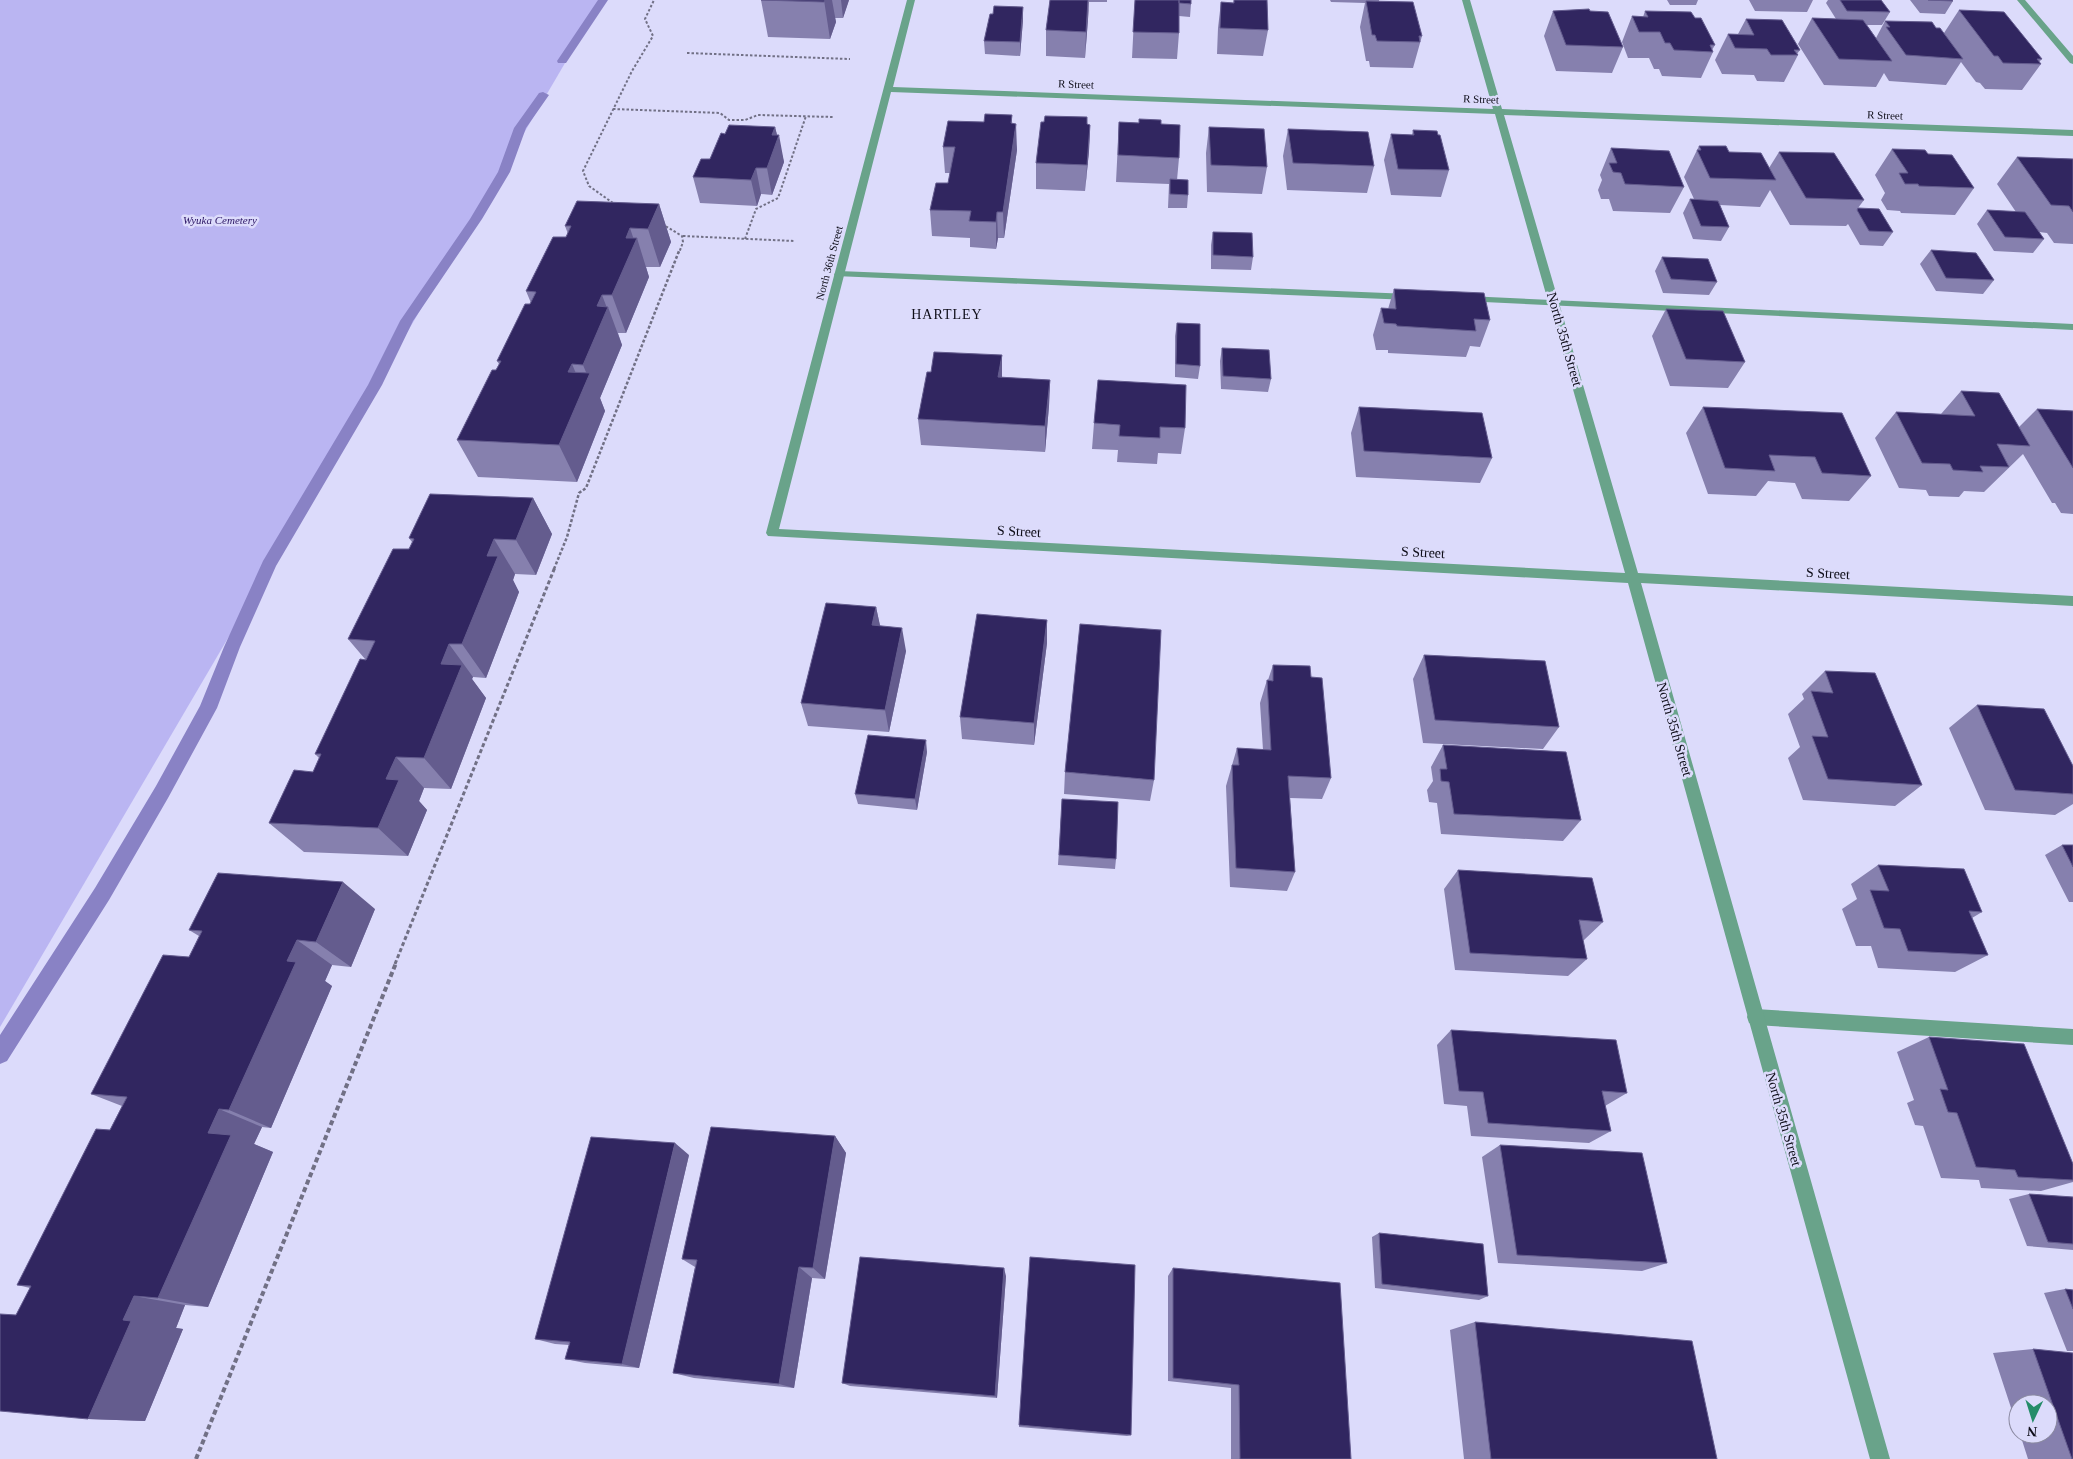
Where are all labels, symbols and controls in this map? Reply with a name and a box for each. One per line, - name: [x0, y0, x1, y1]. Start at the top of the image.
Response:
- street label: R Street: [1058, 77, 1094, 91]
- street label: R Street: [1463, 92, 1499, 106]
- street label: R Street: [1867, 108, 1903, 122]
- park label: Wyuka Cemetery: [183, 214, 257, 226]
- street label: North 36th Street: [813, 225, 845, 301]
- street label: North 35th Street: [1544, 290, 1585, 388]
- district label: HARTLEY: [911, 307, 983, 322]
- street label: S Street: [997, 523, 1041, 540]
- street label: S Street: [1401, 544, 1445, 561]
- street label: S Street: [1806, 565, 1850, 582]
- street label: North 35th Street: [1654, 680, 1695, 778]
- street label: North 35th Street: [1763, 1070, 1804, 1168]
- north arrow: [2008, 1394, 2058, 1444]
- text: N: [2027, 1424, 2038, 1439]

